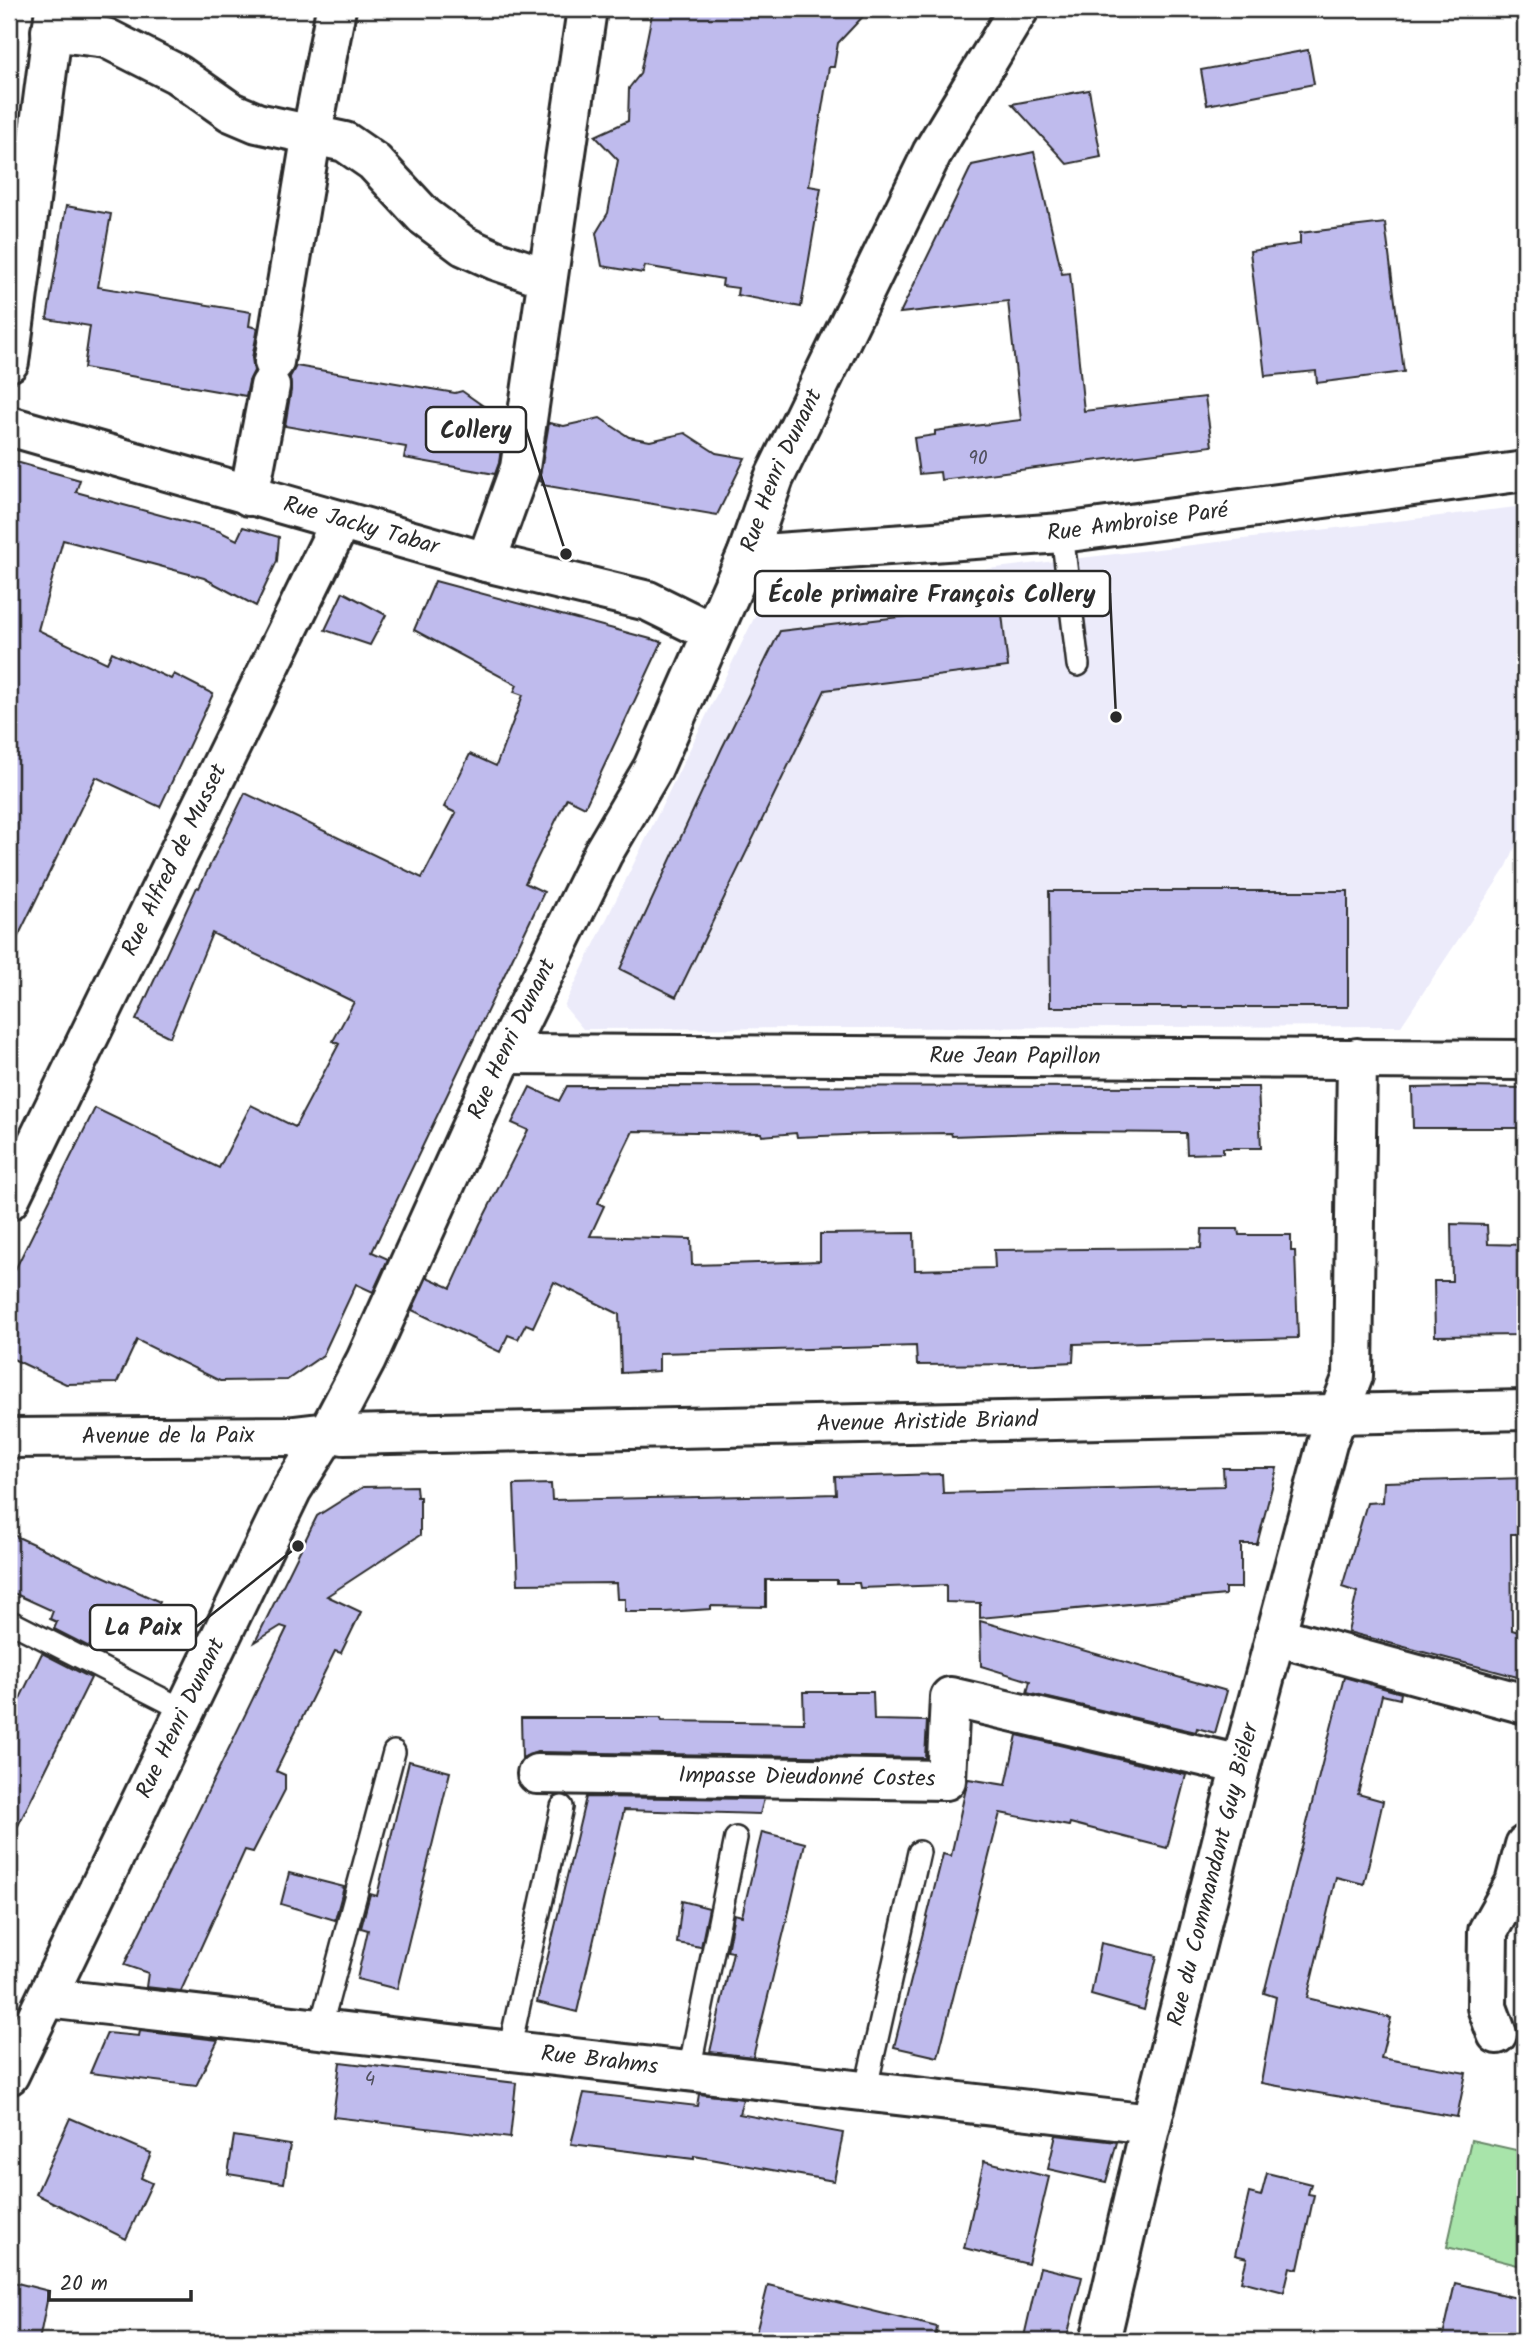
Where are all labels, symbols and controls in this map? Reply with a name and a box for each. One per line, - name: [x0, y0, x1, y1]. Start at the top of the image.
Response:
- street label: Rue Henri Dunant: [731, 382, 833, 557]
- callout: Collery: [426, 407, 526, 452]
- text: Collery: [440, 412, 512, 451]
- house number: 90: [969, 444, 987, 474]
- street label: Rue Jacky Tabar: [279, 487, 444, 566]
- street label: Rue Ambroise Paré: [1046, 493, 1231, 552]
- callout: École primaire François Collery: [755, 571, 1110, 616]
- text: École primaire François Collery: [769, 576, 1096, 615]
- street label: Rue Alfred de Musset: [113, 757, 238, 963]
- street label: Rue Henri Dunant: [459, 952, 567, 1126]
- street label: Rue Jean Papillon: [929, 1038, 1101, 1076]
- street label: Avenue Aristide Briand: [816, 1402, 1039, 1443]
- street label: Avenue de la Paix: [82, 1418, 255, 1455]
- callout: La Paix: [90, 1605, 196, 1650]
- text: La Paix: [104, 1609, 182, 1648]
- street label: Rue Henri Dunant: [127, 1631, 236, 1805]
- street label: Rue du Commandant Guy Biéler: [1158, 1718, 1270, 2030]
- street label: Impasse Dieudonné Costes: [678, 1758, 936, 1798]
- street label: Rue Brahms: [539, 2036, 660, 2086]
- house number: 4: [365, 2065, 375, 2095]
- scale bar: [49, 2259, 191, 2303]
- text: 20 m: [60, 2268, 108, 2301]

